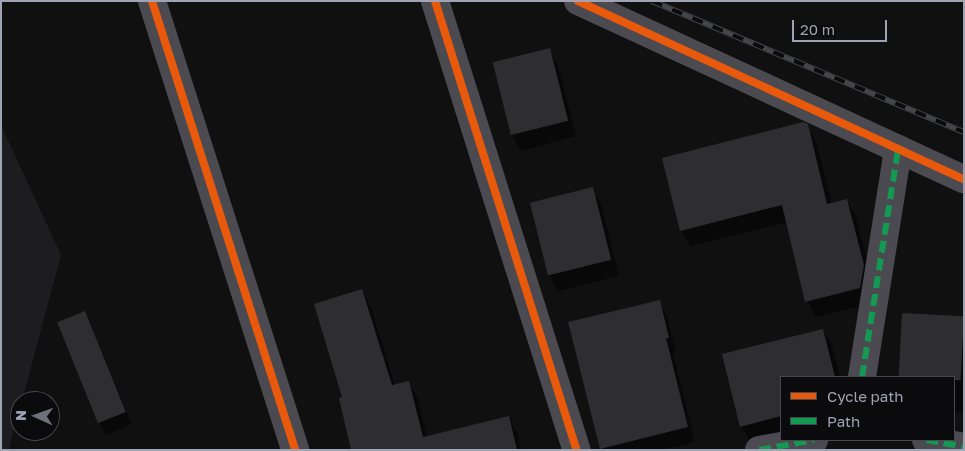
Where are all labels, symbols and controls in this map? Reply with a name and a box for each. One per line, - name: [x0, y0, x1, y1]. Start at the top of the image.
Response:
- scale bar: [795, 10, 890, 42]
- text: 20 m: [800, 20, 835, 38]
- legend: [780, 376, 955, 441]
- text: Cycle path: [827, 387, 903, 405]
- north arrow: [10, 391, 60, 441]
- text: N: [12, 410, 29, 421]
- text: Path: [827, 412, 860, 430]

